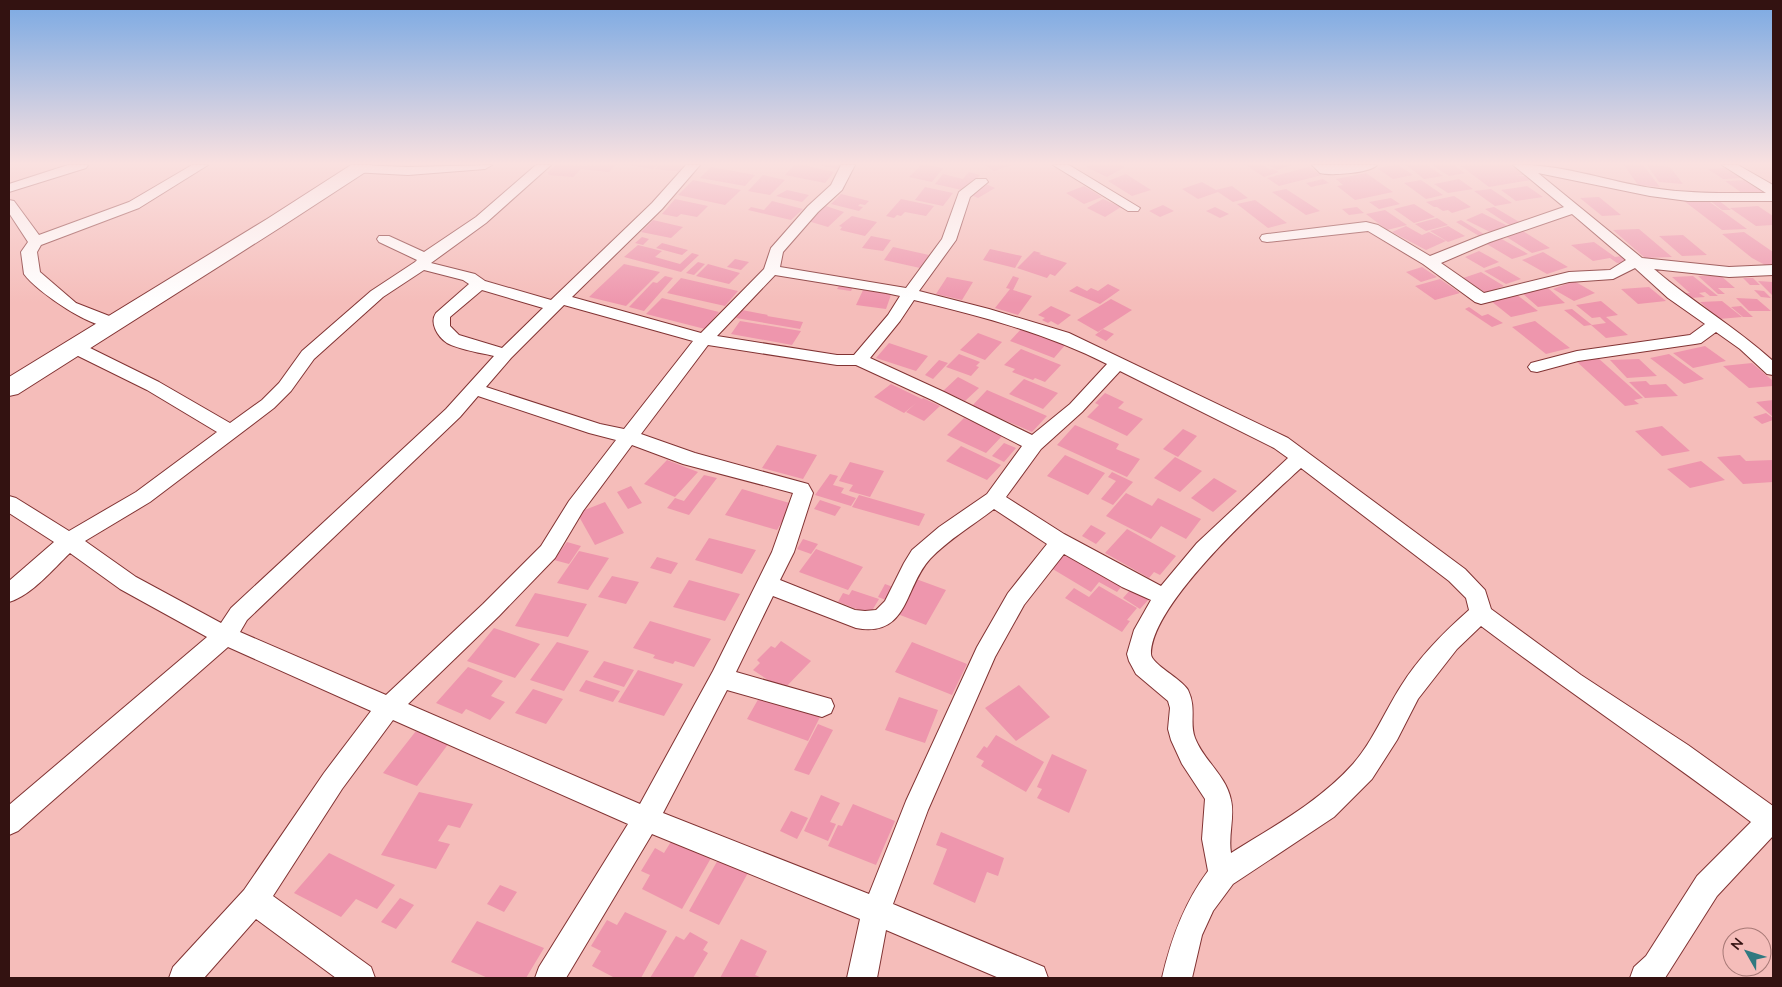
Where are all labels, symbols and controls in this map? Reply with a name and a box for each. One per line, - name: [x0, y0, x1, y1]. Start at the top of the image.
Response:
- north arrow: [1722, 927, 1772, 977]
- text: N: [1727, 934, 1748, 954]

